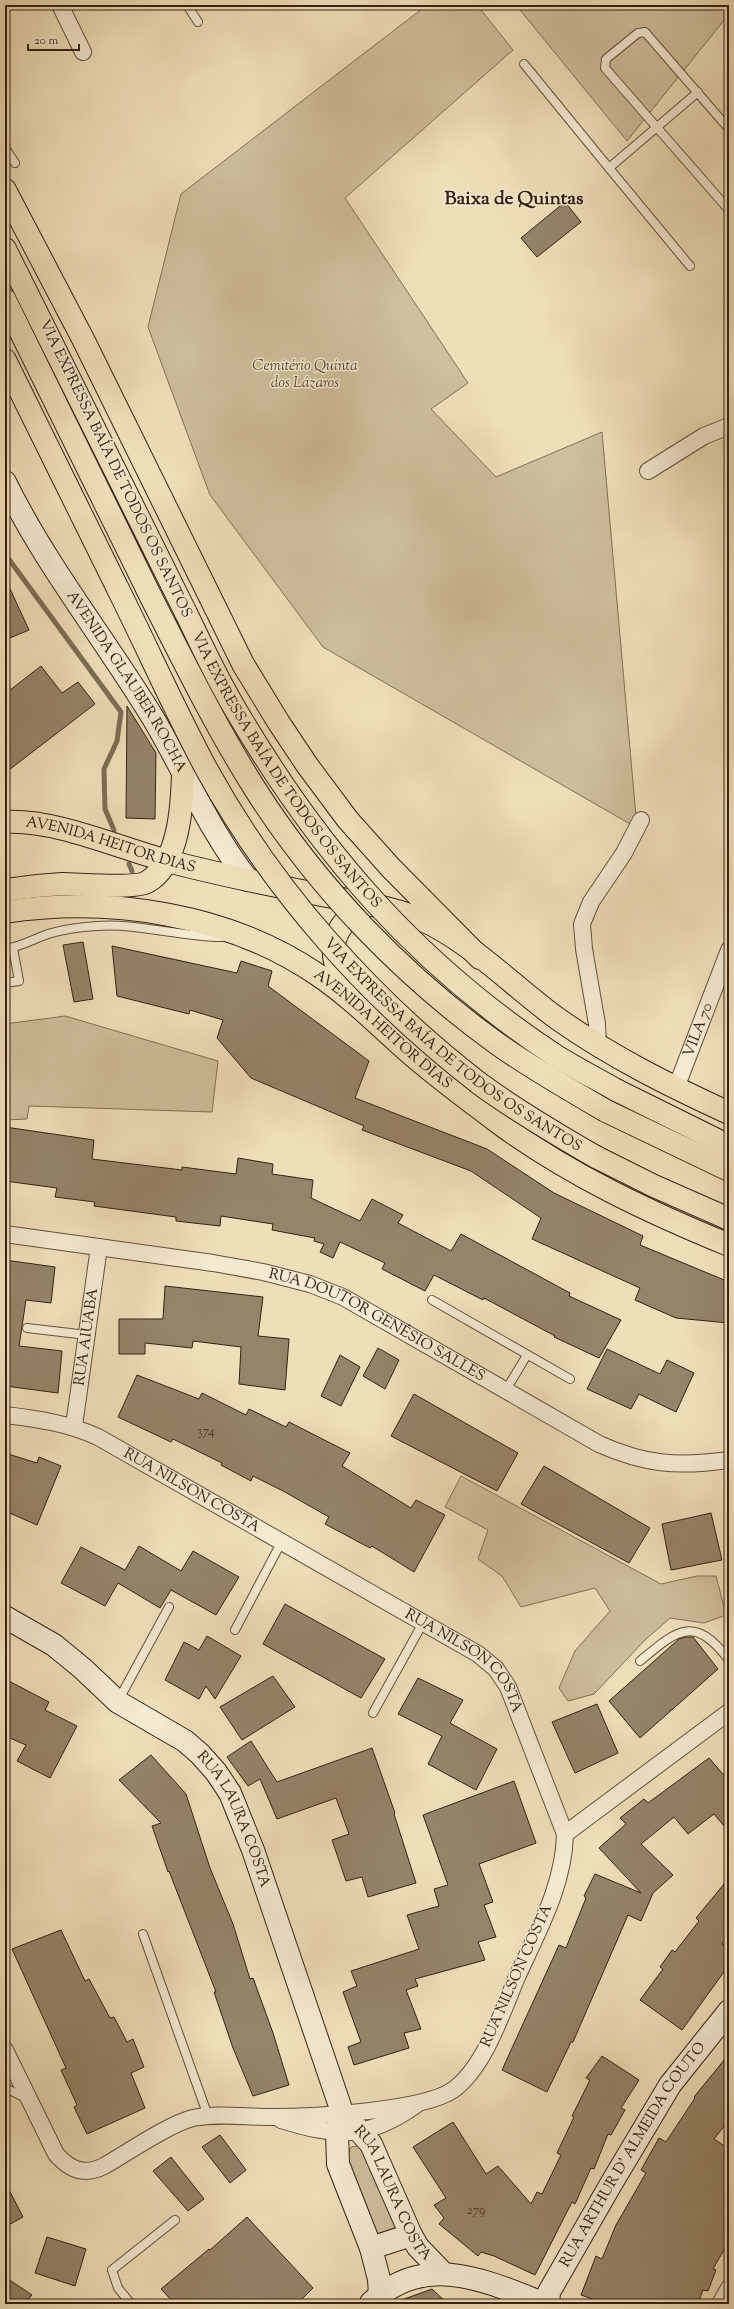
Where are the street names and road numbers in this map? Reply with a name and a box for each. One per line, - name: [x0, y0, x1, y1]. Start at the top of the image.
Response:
- street label: VIA EXPRESSA BAÍA DE TODOS OS SANTOS: [33, 316, 198, 622]
- street label: AVENIDA GLAUBER ROCHA: [61, 587, 192, 776]
- street label: VIA EXPRESSA BAÍA DE TODOS OS SANTOS: [186, 628, 386, 913]
- street label: AVENIDA HEITOR DIAS: [25, 812, 198, 878]
- street label: VIA EXPRESSA BAÍA DE TODOS OS SANTOS: [319, 933, 586, 1157]
- street label: AVENIDA HEITOR DIAS: [309, 964, 456, 1094]
- street label: VILA 70: [678, 1000, 718, 1060]
- street label: RUA DOUTOR GENÉSIO SALLES: [266, 1263, 489, 1387]
- street label: RUA AIUABA: [69, 1287, 104, 1387]
- street label: RUA NILSON COSTA: [119, 1443, 264, 1538]
- street label: RUA NILSON COSTA: [401, 1604, 527, 1716]
- street label: RUA LAURA COSTA: [192, 1746, 275, 1890]
- street label: RUA NILSON COSTA: [476, 1901, 558, 2051]
- street label: RUA ARTHUR D' ALMEIDA COUTO: [555, 2037, 711, 2271]
- street label: RUA LAURA COSTA: [349, 2121, 437, 2266]

